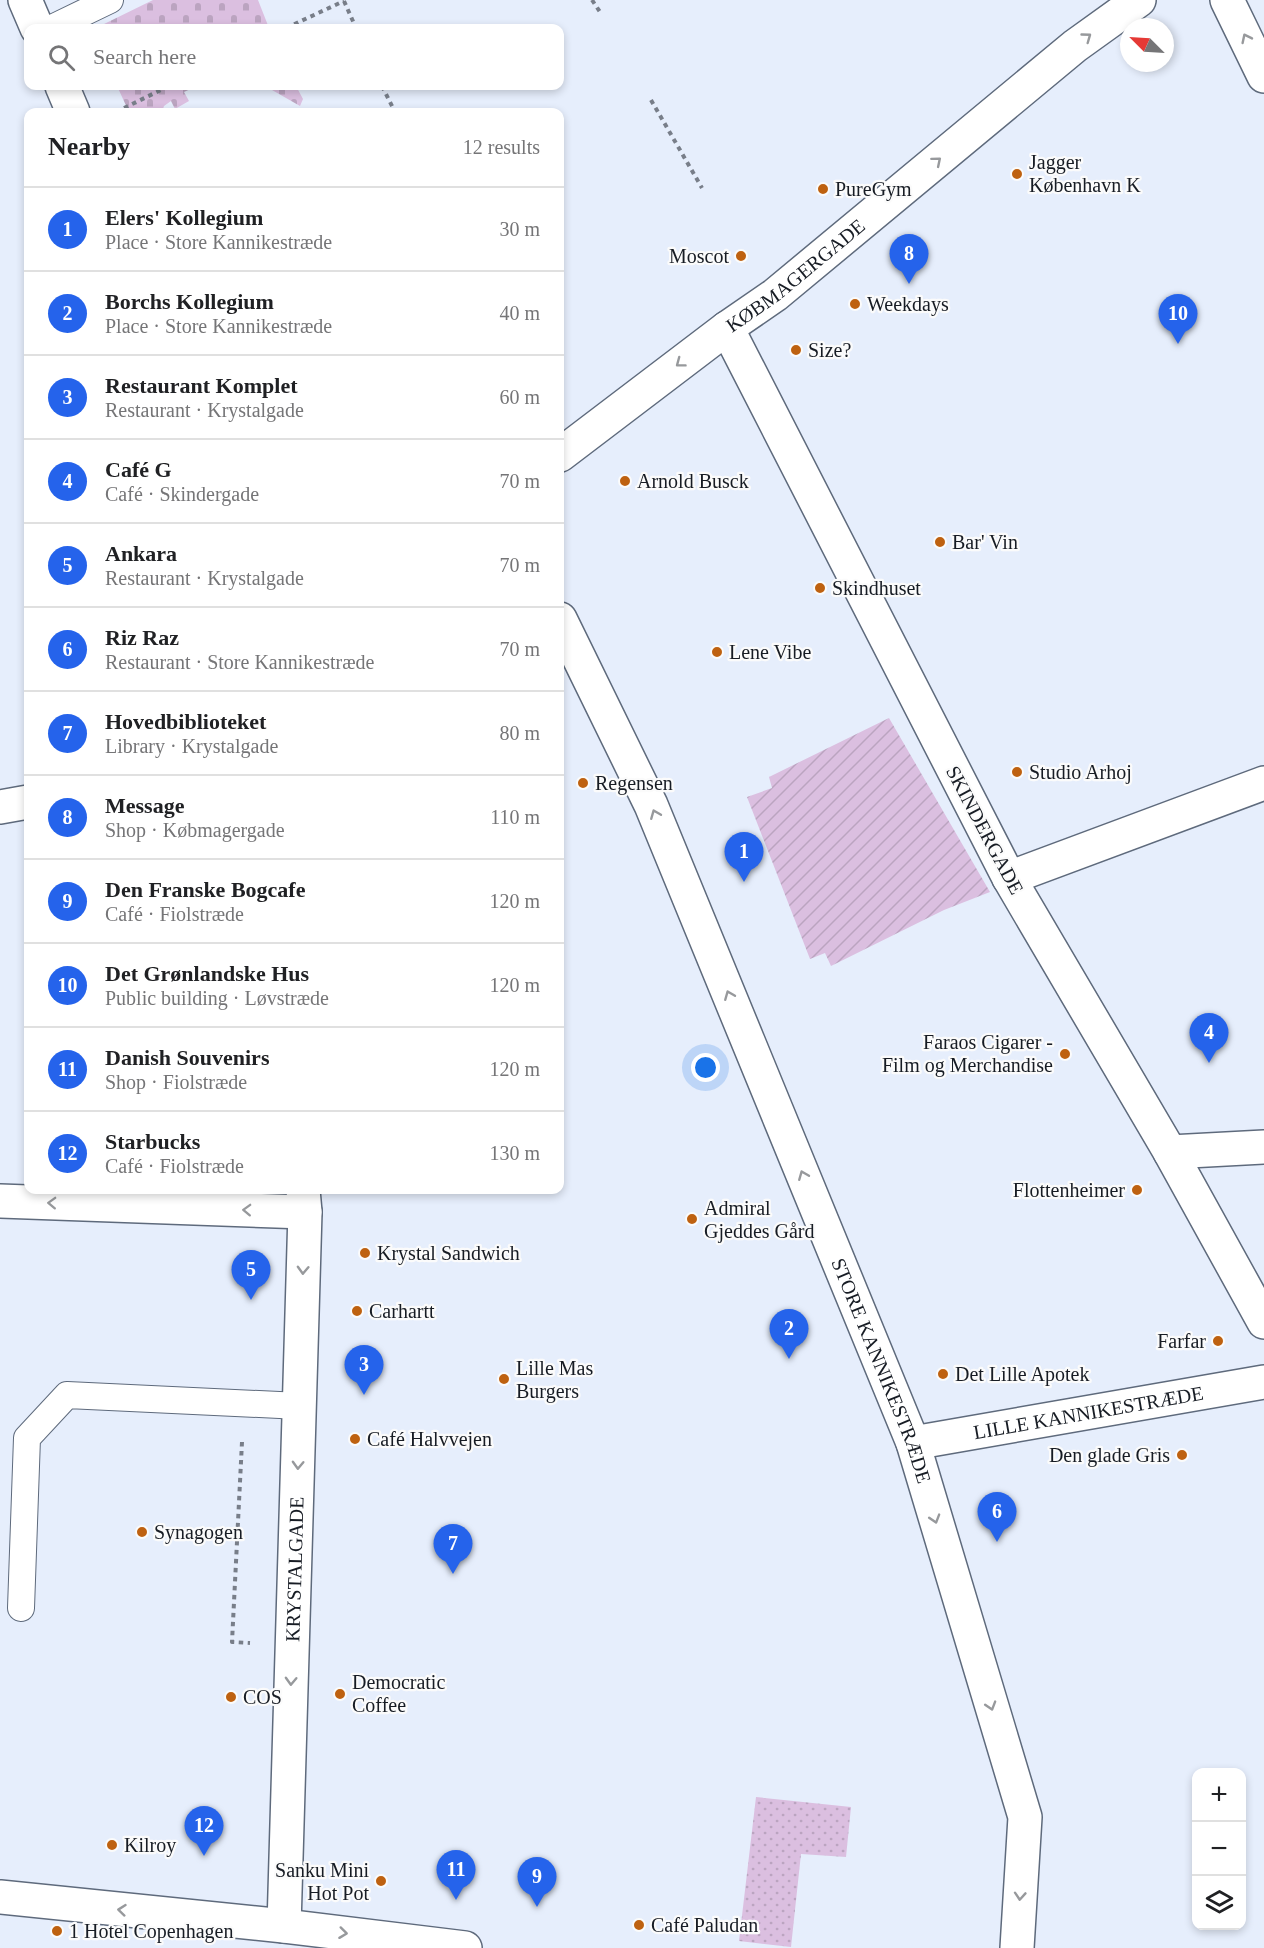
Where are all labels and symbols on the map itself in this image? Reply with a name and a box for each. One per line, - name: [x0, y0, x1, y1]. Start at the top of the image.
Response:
- north arrow: [1120, 18, 1174, 72]
- one-way arrow: [1081, 33, 1092, 44]
- one-way arrow: [1241, 33, 1253, 44]
- place label: Jagger København K: [1029, 151, 1141, 196]
- one-way arrow: [930, 157, 941, 168]
- marker: Jagger København K: [1010, 167, 1024, 181]
- place label: PureGym: [835, 178, 912, 201]
- marker: PureGym: [816, 182, 830, 196]
- street label: KØBMAGERGADE: [722, 214, 869, 336]
- pin: 8: [890, 234, 928, 284]
- place label: Moscot: [669, 245, 729, 267]
- marker: Moscot: [734, 249, 748, 263]
- place label: Weekdays: [867, 293, 949, 316]
- pin: 10: [1158, 294, 1198, 344]
- marker: Weekdays: [848, 297, 862, 311]
- place label: Size?: [808, 339, 851, 361]
- marker: Size?: [789, 343, 803, 357]
- one-way arrow: [676, 355, 687, 366]
- place label: Arnold Busck: [637, 470, 749, 492]
- marker: Arnold Busck: [618, 474, 632, 488]
- place label: Bar' Vin: [952, 531, 1018, 553]
- marker: Bar' Vin: [933, 535, 947, 549]
- place label: Skindhuset: [832, 577, 921, 599]
- marker: Skindhuset: [813, 581, 827, 595]
- place label: Lene Vibe: [729, 641, 811, 663]
- marker: Lene Vibe: [710, 645, 724, 659]
- place label: Studio Arhoj: [1029, 761, 1132, 784]
- street label: SKINDERGADE: [942, 762, 1028, 898]
- marker: Studio Arhoj: [1010, 765, 1024, 779]
- place label: Regensen: [595, 772, 673, 795]
- marker: Regensen: [576, 776, 590, 790]
- one-way arrow: [650, 810, 662, 821]
- pin: 1: [724, 832, 764, 882]
- one-way arrow: [724, 990, 736, 1001]
- pin: 4: [1190, 1014, 1228, 1063]
- place label: Faraos Cigarer - Film og Merchandise: [882, 1031, 1053, 1077]
- marker: Faraos Cigarer - Film og Merchandise: [1058, 1047, 1072, 1061]
- your location: [691, 1053, 720, 1082]
- one-way arrow: [798, 1171, 810, 1182]
- place label: Flottenheimer: [1013, 1179, 1125, 1201]
- marker: Flottenheimer: [1130, 1183, 1144, 1197]
- one-way arrow: [47, 1196, 56, 1209]
- place label: Admiral Gjeddes Gård: [704, 1197, 815, 1243]
- one-way arrow: [242, 1203, 251, 1216]
- marker: Admiral Gjeddes Gård: [685, 1212, 699, 1226]
- place label: Krystal Sandwich: [377, 1242, 520, 1265]
- marker: Krystal Sandwich: [358, 1246, 372, 1260]
- pin: 5: [232, 1250, 270, 1300]
- street label: STORE KANNIKESTRÆDE: [827, 1255, 935, 1486]
- one-way arrow: [297, 1266, 309, 1275]
- place label: Carhartt: [369, 1300, 435, 1322]
- marker: Carhartt: [350, 1304, 364, 1318]
- pin: 2: [770, 1310, 808, 1359]
- place label: Farfar: [1157, 1330, 1206, 1352]
- marker: Farfar: [1211, 1334, 1225, 1348]
- pin: 3: [344, 1346, 384, 1395]
- place label: Lille Mas Burgers: [516, 1357, 593, 1403]
- place label: Det Lille Apotek: [955, 1363, 1089, 1386]
- marker: Det Lille Apotek: [936, 1367, 950, 1381]
- marker: Lille Mas Burgers: [497, 1372, 511, 1386]
- street label: LILLE KANNIKESTRÆDE: [972, 1382, 1205, 1443]
- place label: Café Halvvejen: [367, 1428, 492, 1451]
- marker: Café Halvvejen: [348, 1432, 362, 1446]
- place label: Den glade Gris: [1049, 1444, 1170, 1467]
- marker: Den glade Gris: [1175, 1448, 1189, 1462]
- one-way arrow: [292, 1461, 304, 1470]
- pin: 6: [978, 1492, 1016, 1542]
- street label: KRYSTALGADE: [281, 1496, 308, 1642]
- one-way arrow: [928, 1513, 940, 1524]
- place label: Synagogen: [154, 1521, 243, 1544]
- pin: 7: [434, 1524, 472, 1574]
- marker: Synagogen: [135, 1525, 149, 1539]
- place label: Democratic Coffee: [352, 1671, 445, 1716]
- one-way arrow: [285, 1676, 298, 1685]
- place label: COS: [243, 1686, 282, 1708]
- marker: Democratic Coffee: [333, 1687, 347, 1701]
- marker: COS: [224, 1690, 238, 1704]
- one-way arrow: [984, 1700, 996, 1711]
- pin: 12: [184, 1806, 224, 1856]
- place label: Kilroy: [124, 1834, 176, 1857]
- marker: Kilroy: [105, 1838, 119, 1852]
- pin: 11: [436, 1850, 476, 1900]
- pin: 9: [518, 1858, 556, 1907]
- place label: Sanku Mini Hot Pot: [275, 1859, 369, 1904]
- marker: Sanku Mini Hot Pot: [374, 1874, 388, 1888]
- one-way arrow: [1013, 1892, 1026, 1901]
- one-way arrow: [117, 1904, 126, 1916]
- place label: Café Paludan: [651, 1914, 758, 1936]
- marker: Café Paludan: [632, 1918, 646, 1932]
- place label: 1 Hotel Copenhagen: [69, 1920, 233, 1943]
- marker: 1 Hotel Copenhagen: [50, 1924, 64, 1938]
- one-way arrow: [338, 1926, 347, 1939]

